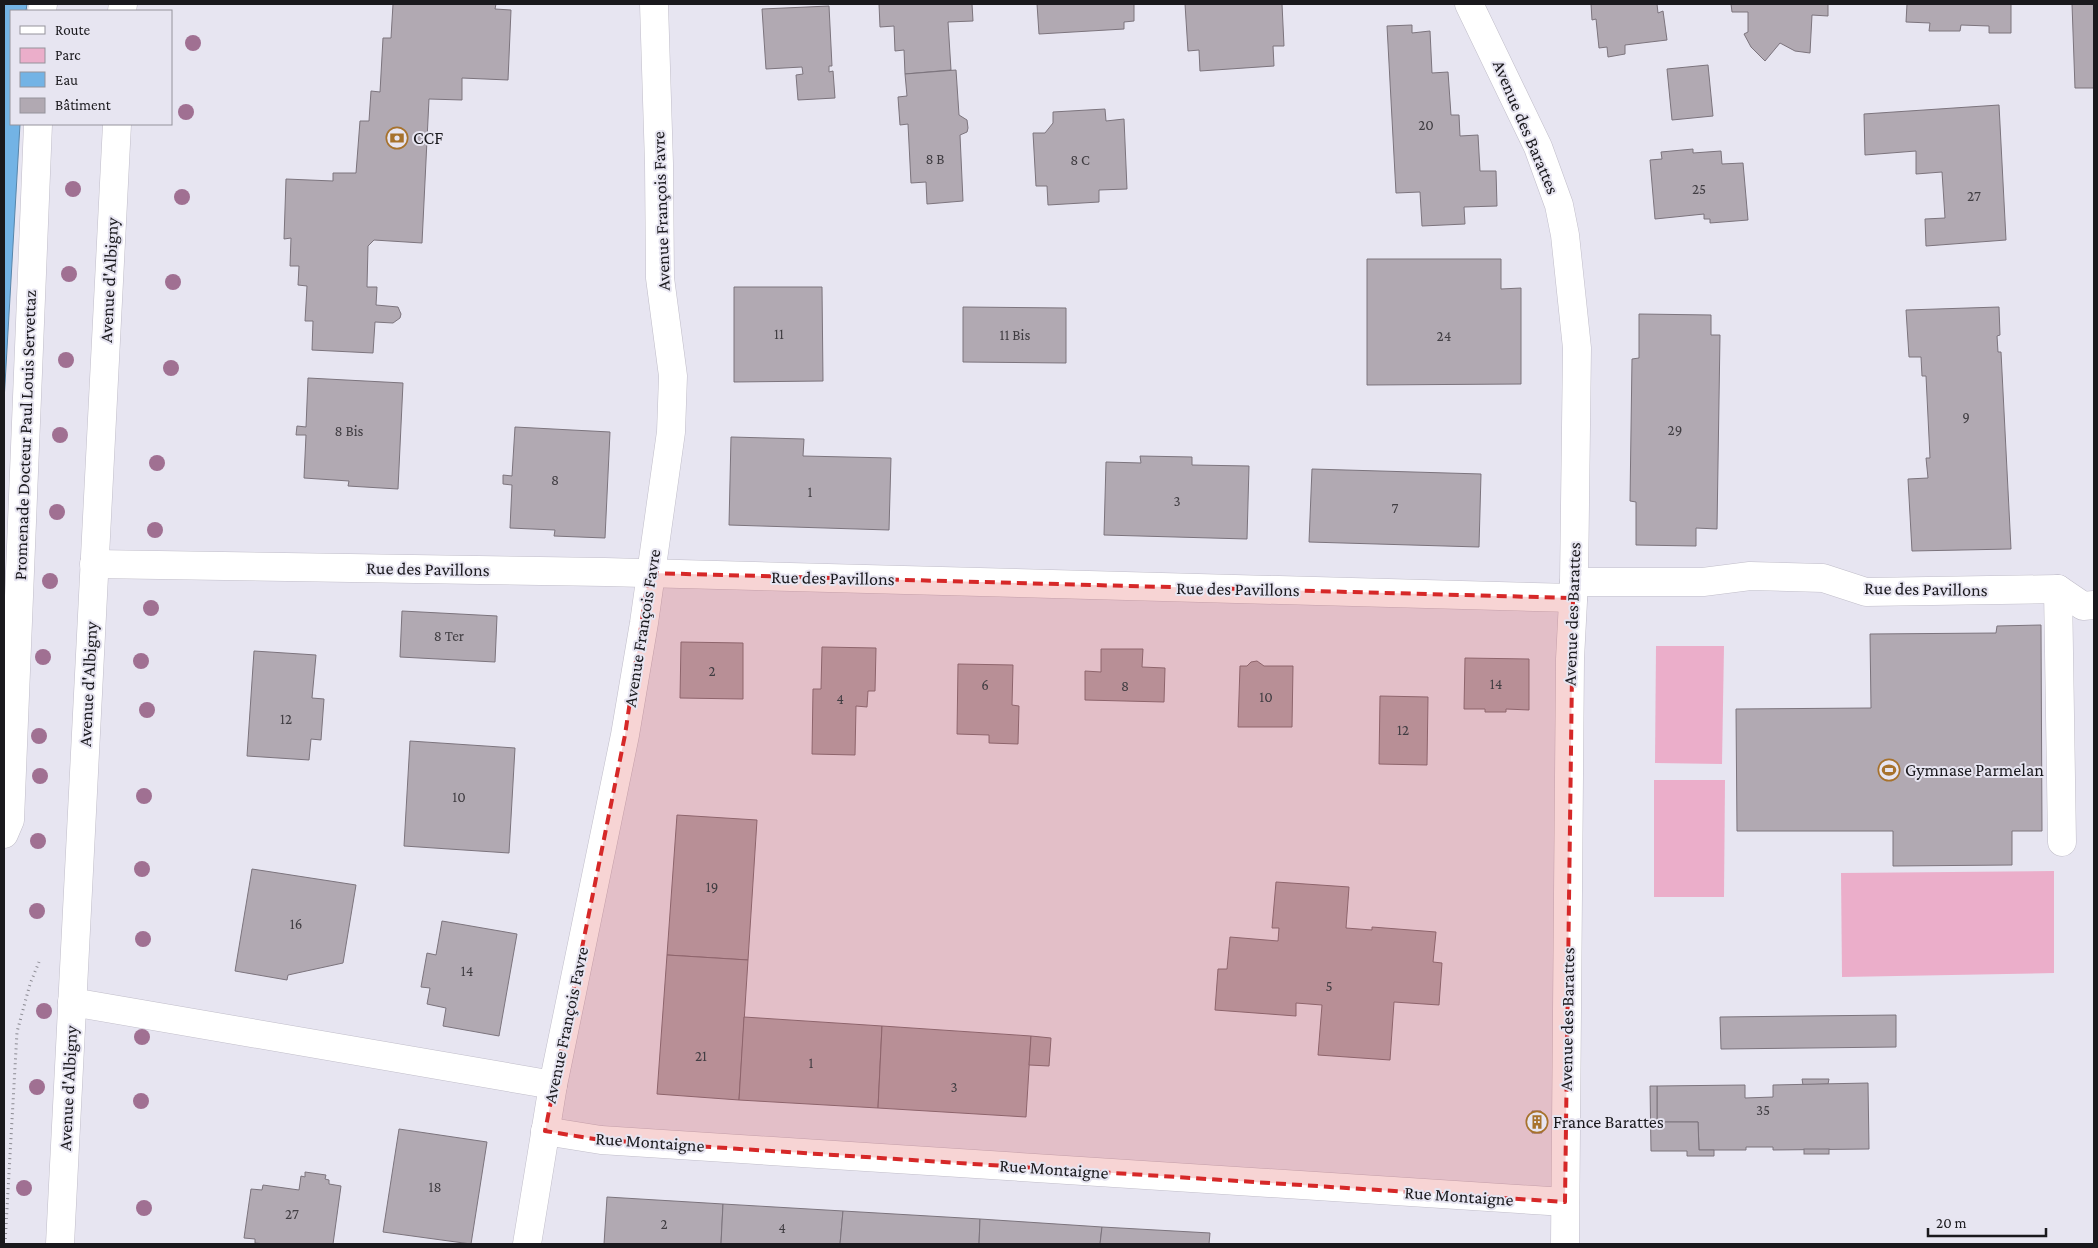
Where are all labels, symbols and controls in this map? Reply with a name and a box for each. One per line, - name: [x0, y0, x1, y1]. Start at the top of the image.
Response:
- legend: [10, 10, 172, 125]
- text: Route: [55, 22, 90, 38]
- text: Parc: [55, 47, 81, 63]
- street label: Avenue des Barattes: [1489, 57, 1563, 197]
- text: Eau: [55, 72, 78, 88]
- text: Bâtiment: [55, 97, 112, 113]
- house number: 20: [1418, 117, 1434, 133]
- bank icon: CCF: [385, 126, 409, 150]
- place label: CCF: [413, 128, 443, 148]
- street label: Avenue François Favre: [648, 131, 674, 291]
- house number: 8 B: [925, 151, 945, 167]
- house number: 8 C: [1070, 152, 1090, 168]
- house number: 25: [1692, 181, 1706, 197]
- house number: 27: [1967, 188, 1981, 204]
- street label: Avenue d'Albigny: [96, 216, 122, 343]
- street label: Promenade Docteur Paul Louis Servettaz: [10, 289, 40, 581]
- house number: 11: [774, 326, 784, 342]
- house number: 11 Bis: [1000, 327, 1031, 343]
- house number: 24: [1437, 328, 1451, 344]
- house number: 9: [1962, 409, 1970, 425]
- house number: 29: [1668, 422, 1682, 438]
- house number: 8 Bis: [335, 423, 364, 439]
- house number: 8: [551, 472, 559, 488]
- house number: 1: [808, 484, 813, 500]
- house number: 3: [1173, 493, 1181, 509]
- house number: 7: [1392, 500, 1399, 516]
- street label: Avenue des Barattes: [1560, 542, 1584, 686]
- street label: Avenue François Favre: [620, 548, 664, 708]
- street label: Rue des Pavillons: [366, 558, 490, 580]
- street label: Rue des Pavillons: [771, 567, 895, 589]
- street label: Rue des Pavillons: [1176, 578, 1300, 600]
- street label: Rue des Pavillons: [1864, 578, 1988, 600]
- street label: Avenue d'Albigny: [75, 620, 101, 747]
- house number: 8 Ter: [434, 628, 465, 644]
- house number: 2: [708, 663, 716, 679]
- house number: 14: [1490, 676, 1502, 692]
- house number: 6: [981, 677, 989, 693]
- house number: 8: [1121, 678, 1129, 694]
- house number: 10: [1259, 689, 1273, 705]
- house number: 4: [836, 691, 844, 707]
- house number: 12: [280, 711, 292, 727]
- house number: 12: [1397, 722, 1409, 738]
- sports icon: Gymnase Parmelan: [1877, 758, 1901, 782]
- place label: Gymnase Parmelan: [1905, 760, 2044, 780]
- house number: 10: [452, 789, 466, 805]
- house number: 19: [706, 879, 718, 895]
- house number: 16: [290, 916, 302, 932]
- street label: Avenue François Favre: [540, 945, 592, 1105]
- street label: Avenue des Barattes: [1556, 947, 1578, 1091]
- house number: 14: [461, 963, 473, 979]
- house number: 5: [1325, 978, 1333, 994]
- street label: Avenue d'Albigny: [55, 1024, 81, 1151]
- house number: 21: [695, 1048, 707, 1064]
- house number: 1: [809, 1055, 814, 1071]
- house number: 3: [950, 1079, 958, 1095]
- house number: 35: [1756, 1102, 1770, 1118]
- building icon: France Barattes: [1525, 1110, 1549, 1134]
- place label: France Barattes: [1553, 1112, 1664, 1132]
- street label: Rue Montaigne: [595, 1128, 705, 1156]
- street label: Rue Montaigne: [999, 1155, 1109, 1183]
- house number: 18: [428, 1179, 442, 1195]
- street label: Rue Montaigne: [1404, 1182, 1514, 1210]
- house number: 27: [285, 1206, 299, 1222]
- scale bar: [1928, 1206, 2046, 1238]
- text: 20 m: [1936, 1215, 1967, 1231]
- house number: 2: [660, 1216, 668, 1232]
- house number: 4: [778, 1220, 786, 1236]

